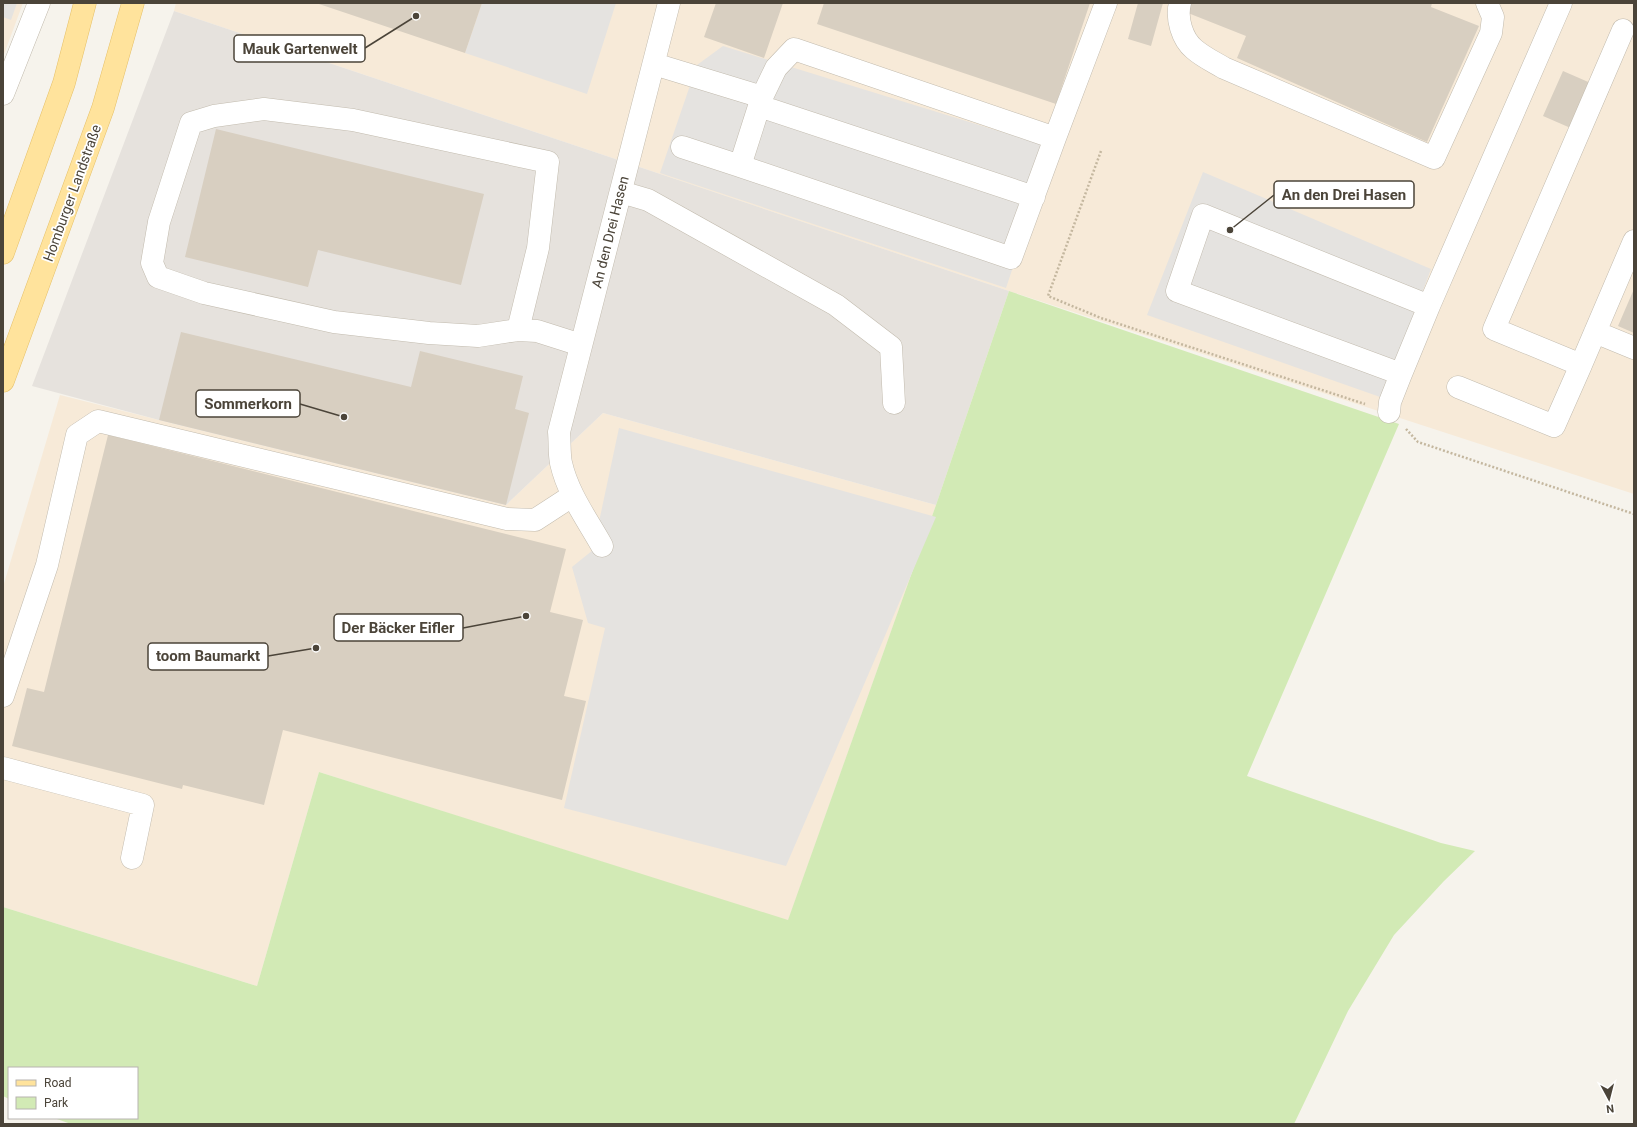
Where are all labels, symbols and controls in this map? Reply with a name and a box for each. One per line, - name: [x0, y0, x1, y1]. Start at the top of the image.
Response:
- callout: Mauk Gartenwelt: [234, 35, 365, 62]
- text: Mauk Gartenwelt: [242, 40, 358, 58]
- street label: Homburger Landstraße: [40, 122, 104, 264]
- street label: An den Drei Hasen: [588, 174, 632, 290]
- callout: An den Drei Hasen: [1274, 181, 1414, 208]
- text: An den Drei Hasen: [1282, 186, 1406, 204]
- callout: Sommerkorn: [196, 390, 300, 417]
- text: Sommerkorn: [204, 395, 292, 413]
- callout: Der Bäcker Eifler: [334, 614, 463, 641]
- text: Der Bäcker Eifler: [342, 619, 455, 637]
- callout: toom Baumarkt: [148, 643, 268, 670]
- text: toom Baumarkt: [156, 647, 260, 665]
- legend: [8, 1067, 138, 1119]
- text: Road: [44, 1076, 72, 1090]
- north arrow: [1589, 1079, 1629, 1119]
- text: Park: [44, 1096, 69, 1110]
- text: N: [1605, 1102, 1615, 1115]

